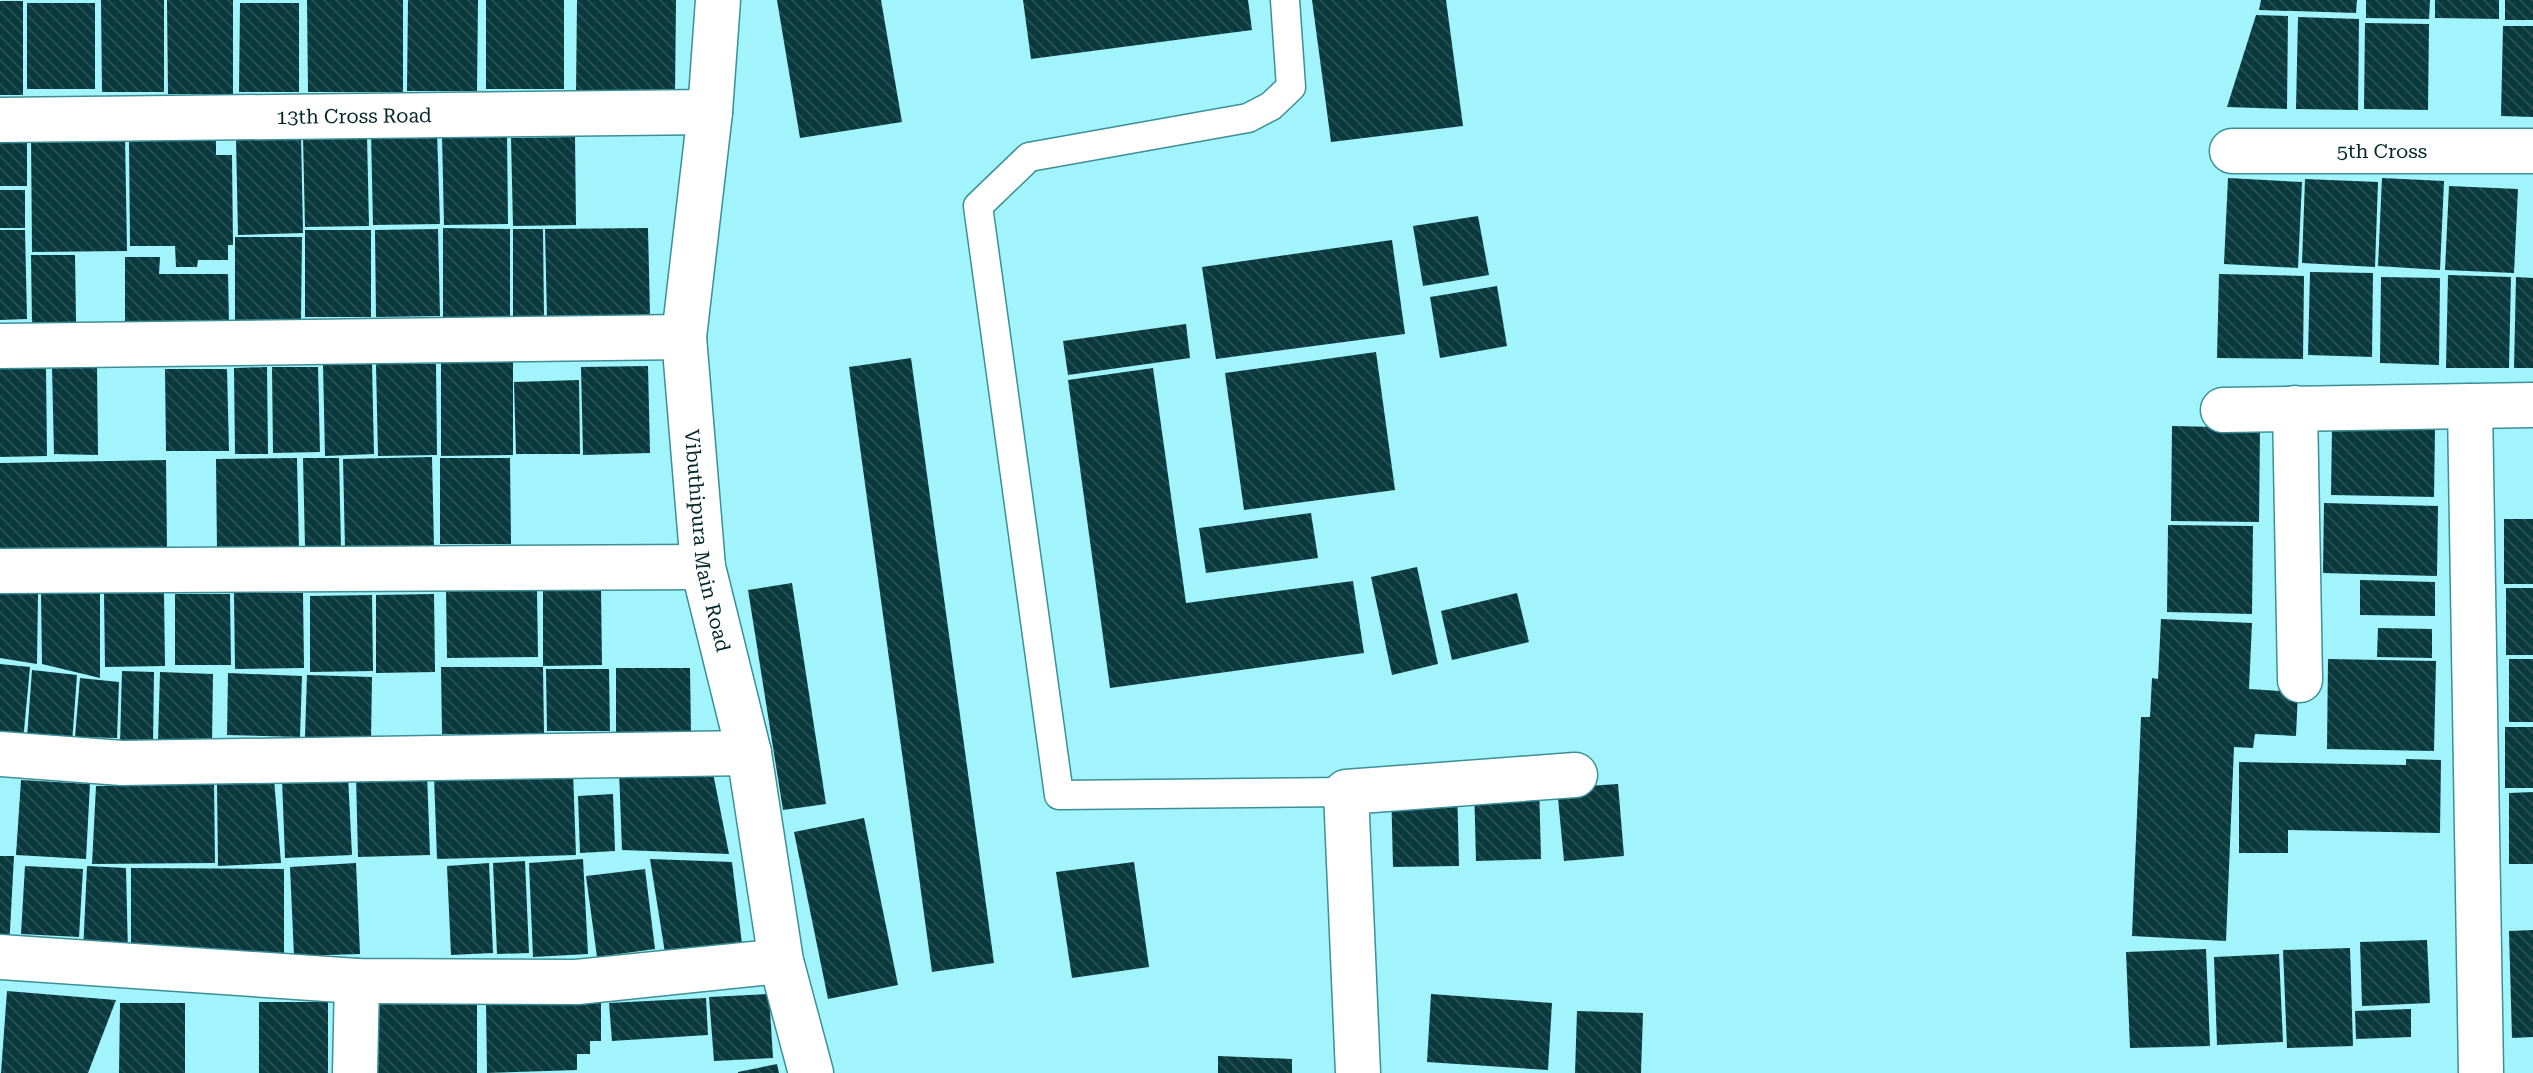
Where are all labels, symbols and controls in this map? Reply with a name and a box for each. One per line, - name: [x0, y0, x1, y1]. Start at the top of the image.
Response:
- street label: 13th Cross Road: [276, 103, 432, 129]
- street label: 5th Cross: [2337, 139, 2427, 163]
- street label: Vibuthipura Main Road: [680, 428, 736, 655]

